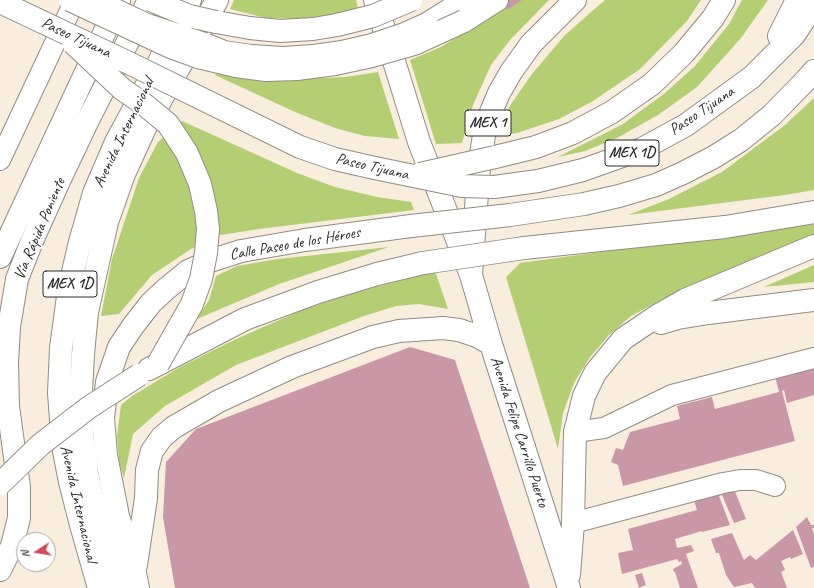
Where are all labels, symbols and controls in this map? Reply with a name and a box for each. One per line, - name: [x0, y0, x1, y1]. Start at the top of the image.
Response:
- street label: Paseo Tijuana: [38, 14, 114, 62]
- street label: Avenida Internacional: [89, 75, 159, 191]
- street label: Paseo Tijuana: [666, 82, 738, 140]
- road number: MEX 1: [465, 110, 511, 136]
- road number: MEX 1D: [605, 140, 659, 166]
- street label: Paseo Tijuana: [334, 149, 410, 185]
- street label: Vía Rápida Poniente: [10, 175, 70, 283]
- street label: Calle Paseo de los Héroes: [228, 223, 362, 265]
- road number: MEX 1D: [43, 271, 97, 297]
- street label: Avenida Felipe Carrillo Puerto: [486, 354, 552, 510]
- street label: Avenida Internacional: [55, 444, 101, 564]
- north arrow: [16, 532, 56, 572]
- text: N: [18, 549, 33, 559]

